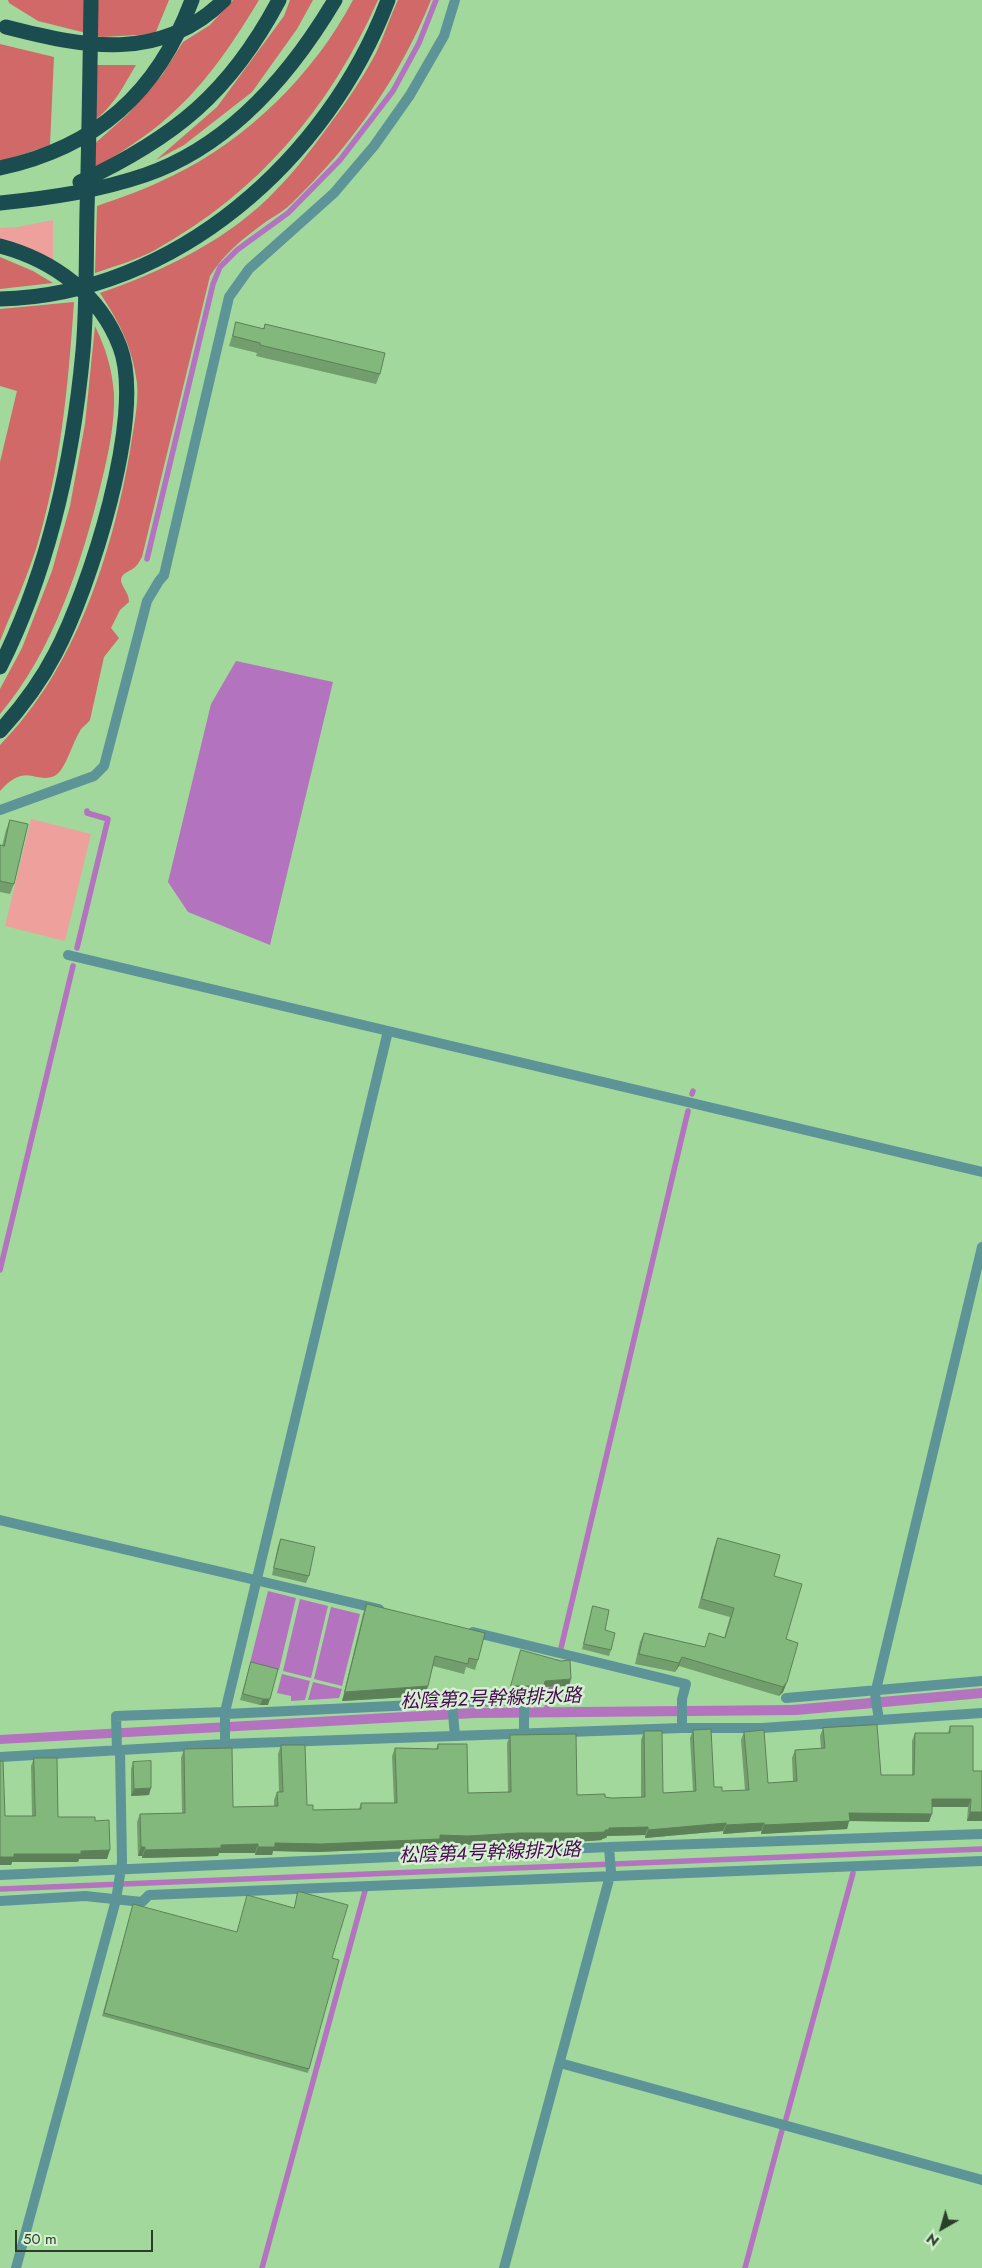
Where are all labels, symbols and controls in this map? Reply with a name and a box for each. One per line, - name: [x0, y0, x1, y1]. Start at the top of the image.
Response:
- water label: 松陰第2号幹線排水路: [400, 1685, 582, 1715]
- water label: 松陰第4号幹線排水路: [399, 1839, 581, 1869]
- north arrow: [917, 2203, 967, 2253]
- scale bar: [18, 2220, 155, 2252]
- text: 50 m: [23, 2228, 57, 2250]
- text: N: [922, 2229, 943, 2251]

